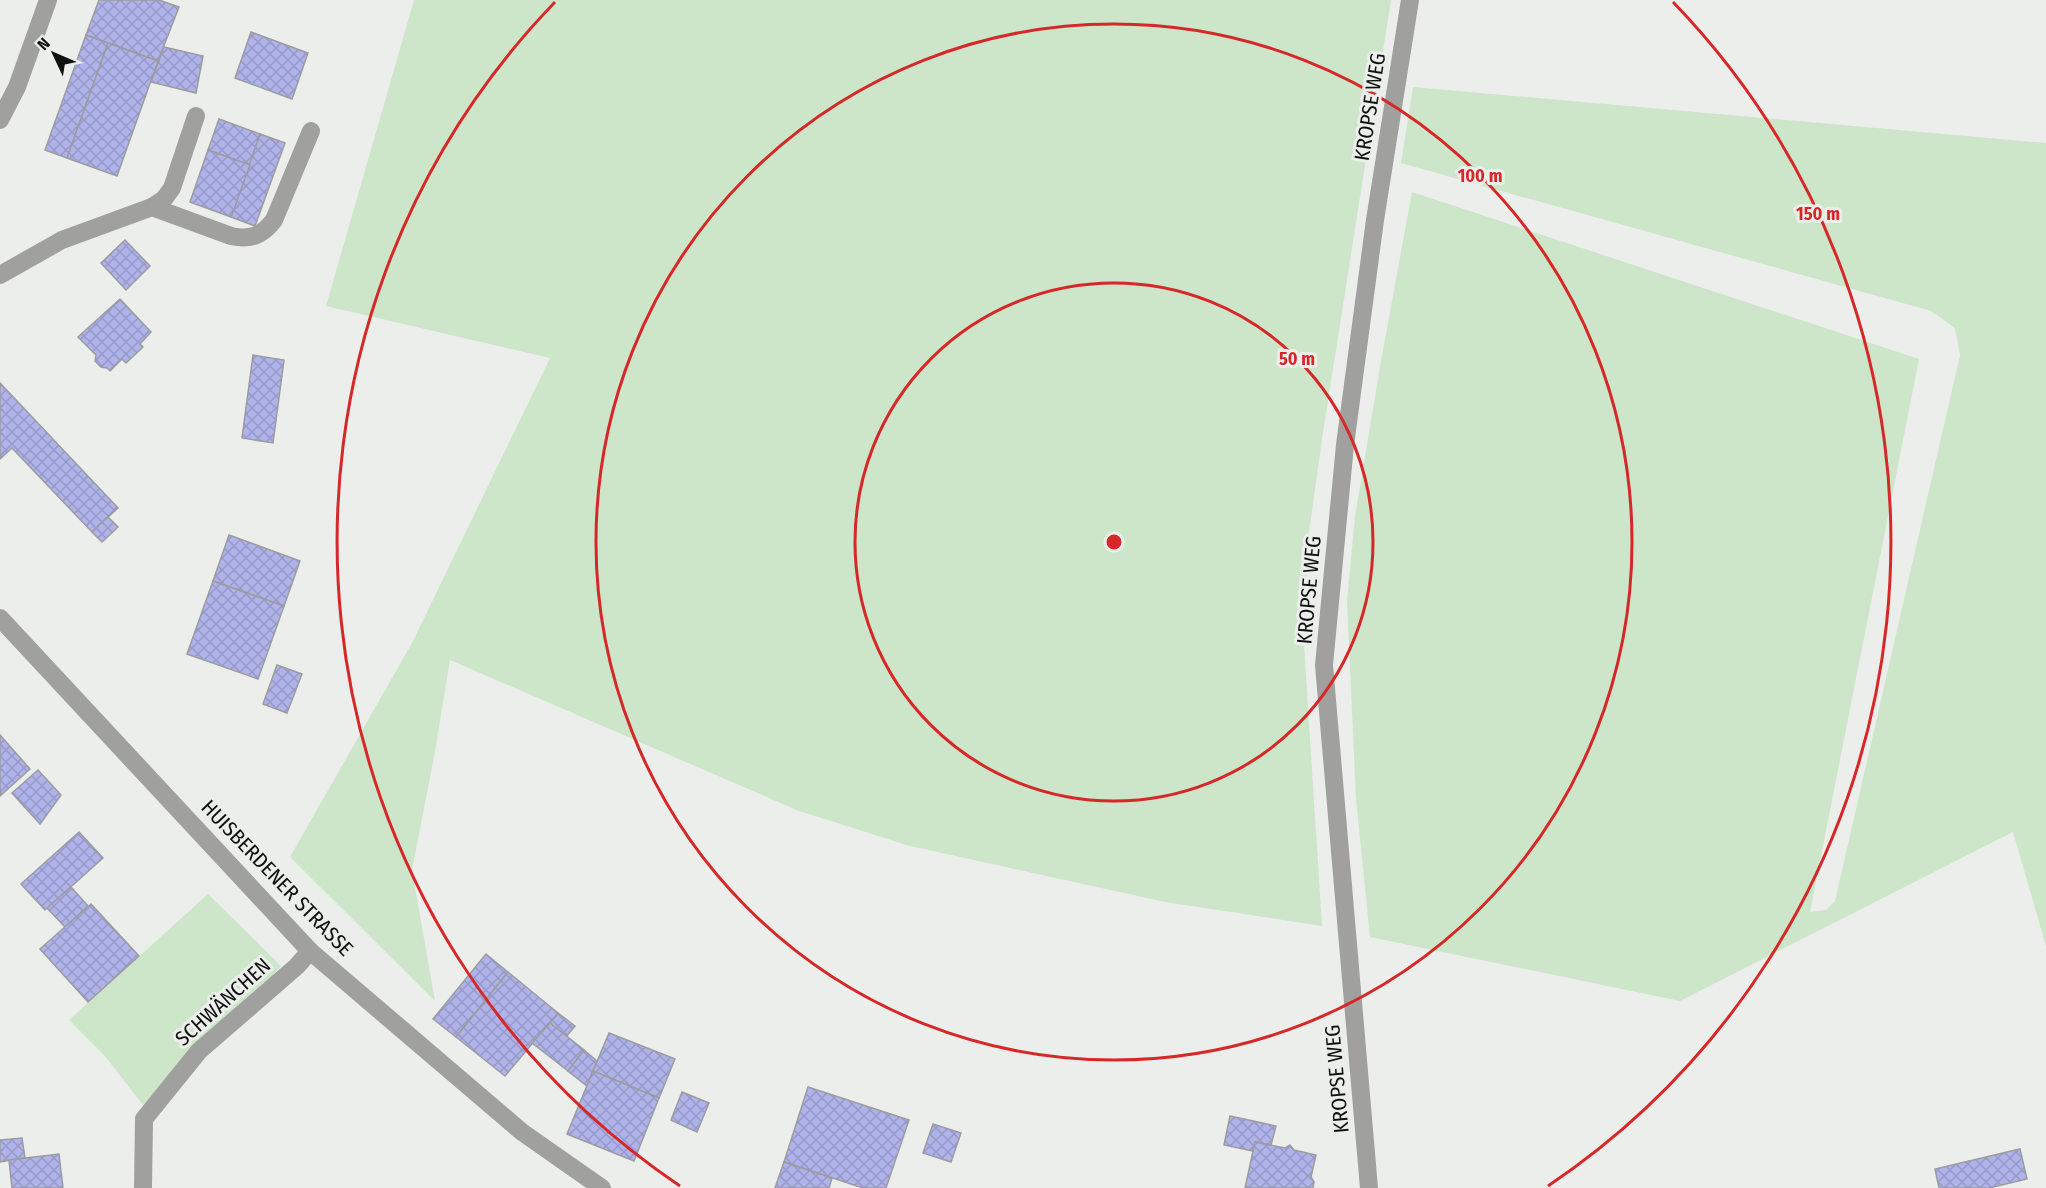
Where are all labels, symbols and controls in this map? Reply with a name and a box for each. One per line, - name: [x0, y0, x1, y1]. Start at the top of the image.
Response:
- north arrow: [24, 24, 84, 84]
- text: N: [33, 34, 54, 54]
- street label: KROPSE WEG: [1349, 51, 1391, 163]
- text: 100 m: [1458, 165, 1502, 187]
- text: 150 m: [1796, 203, 1840, 225]
- text: 50 m: [1279, 348, 1315, 370]
- centre of rings: [1104, 532, 1124, 552]
- street label: KROPSE WEG: [1291, 535, 1327, 645]
- street label: HUISBERDENER STRASSE: [196, 794, 358, 962]
- street label: SCHWÄNCHEN: [170, 952, 276, 1052]
- street label: KROPSE WEG: [1319, 1024, 1355, 1134]

